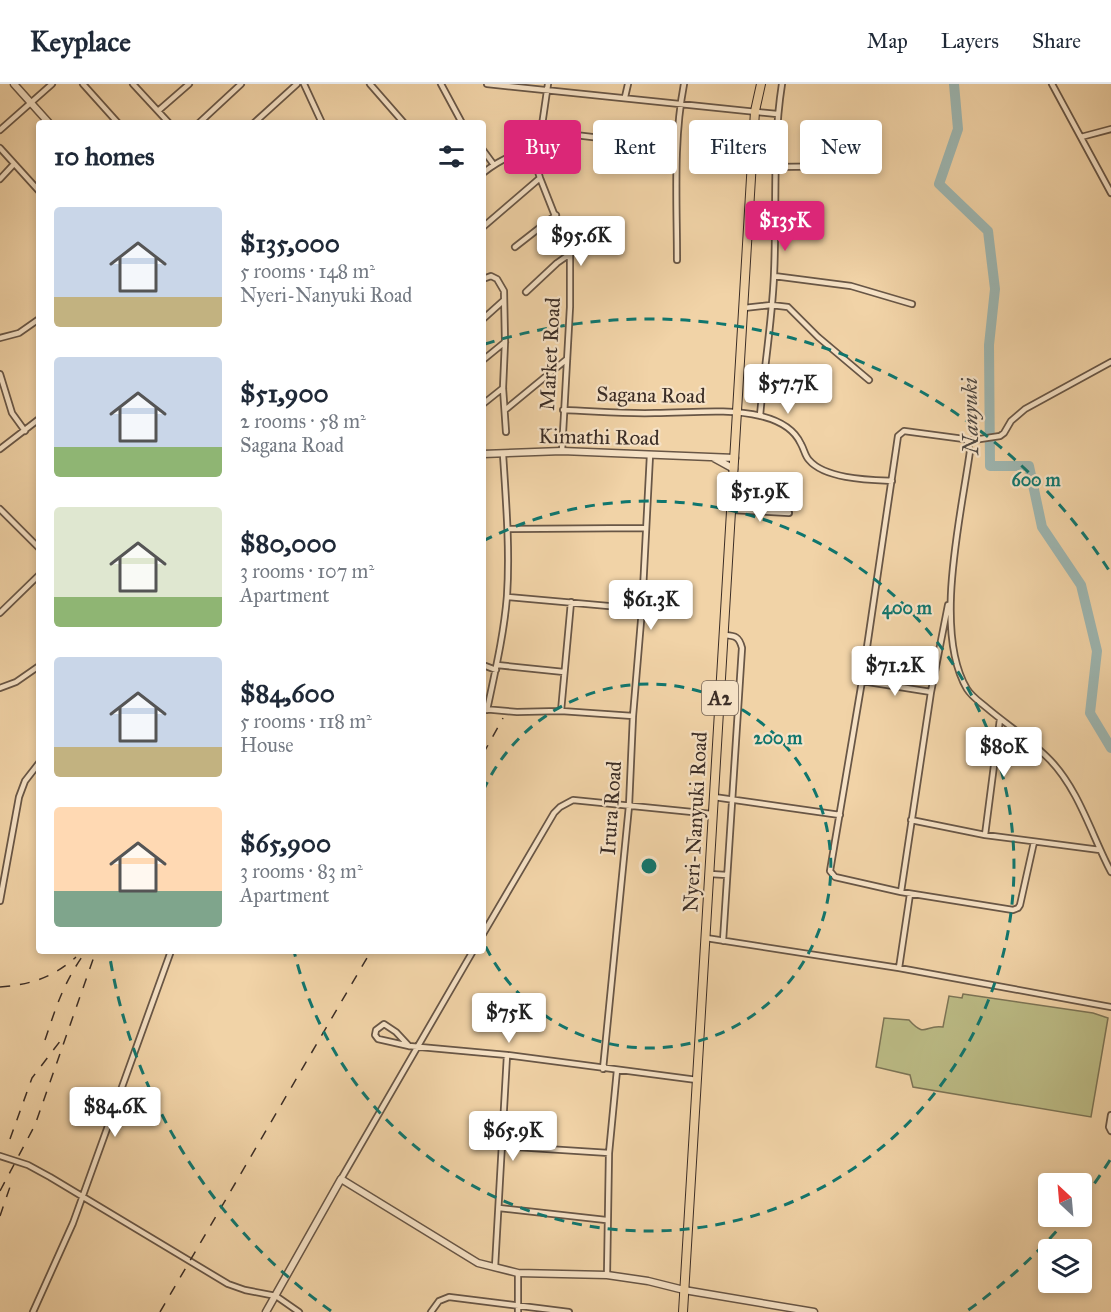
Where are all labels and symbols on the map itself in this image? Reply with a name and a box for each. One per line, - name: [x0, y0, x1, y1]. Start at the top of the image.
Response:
- pin: $135K: [743, 201, 827, 252]
- pin: $95.6K: [532, 216, 630, 267]
- street label: Market Road: [534, 296, 566, 411]
- pin: $57.7K: [739, 364, 837, 415]
- water label: Nanyuki: [956, 377, 984, 457]
- street label: Sagana Road: [596, 381, 706, 409]
- street label: Kimathi Road: [538, 423, 660, 451]
- text: 600 m: [1011, 469, 1061, 491]
- pin: $51.9K: [711, 472, 809, 523]
- pin: $61.3K: [602, 580, 700, 631]
- text: 400 m: [882, 597, 933, 620]
- pin: $71.2K: [846, 646, 944, 697]
- road number: A2: [702, 681, 738, 715]
- text: 200 m: [754, 727, 803, 749]
- pin: $80K: [968, 727, 1040, 778]
- street label: Nyeri-Nanyuki Road: [677, 730, 713, 913]
- street label: Irura Road: [595, 760, 627, 856]
- centre of rings: [639, 856, 659, 876]
- pin: $75K: [473, 993, 545, 1044]
- pin: $84.6K: [66, 1087, 164, 1138]
- pin: $65.9K: [464, 1111, 562, 1162]
- north arrow: [1038, 1173, 1092, 1227]

